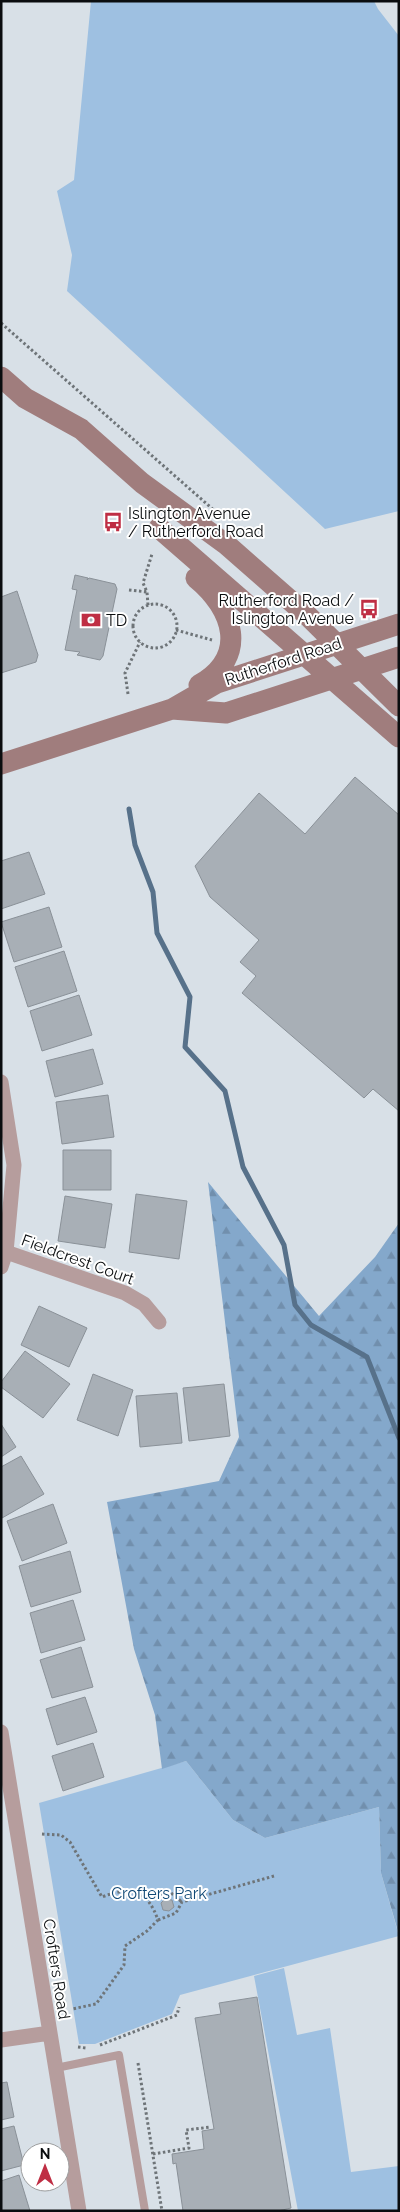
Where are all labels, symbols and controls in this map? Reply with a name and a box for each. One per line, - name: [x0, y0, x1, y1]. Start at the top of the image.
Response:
- place label: Islington Avenue / Rutherford Road: [128, 504, 264, 541]
- bus stop icon: Islington Avenue / Rutherford Road: [102, 511, 124, 533]
- place label: Rutherford Road / Islington Avenue: [218, 591, 354, 628]
- bus stop icon: Rutherford Road / Islington Avenue: [358, 598, 380, 620]
- bank icon: TD: [80, 609, 102, 631]
- place label: TD: [106, 611, 127, 630]
- street label: Rutherford Road: [222, 634, 344, 689]
- street label: Fieldcrest Court: [19, 1230, 137, 1289]
- park label: Crofters Park: [111, 1884, 207, 1903]
- street label: Crofters Road: [39, 1918, 74, 2021]
- north arrow: [20, 2142, 70, 2192]
- text: N: [40, 2146, 50, 2162]

